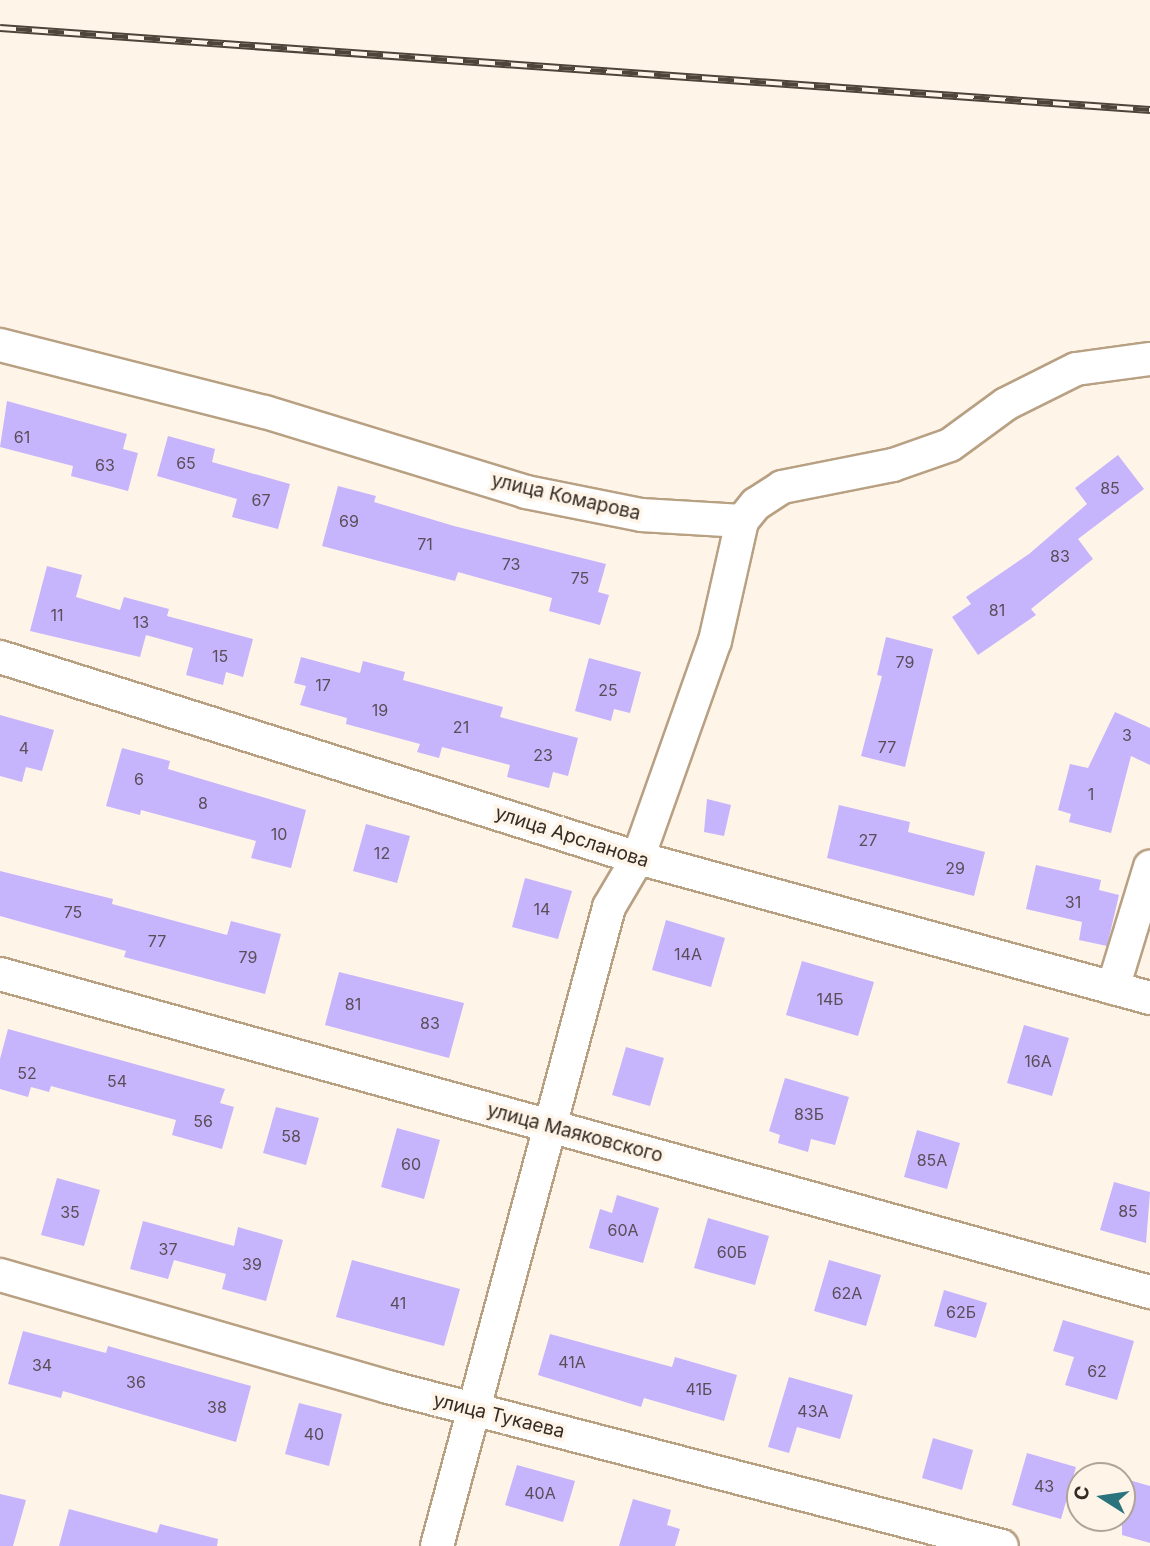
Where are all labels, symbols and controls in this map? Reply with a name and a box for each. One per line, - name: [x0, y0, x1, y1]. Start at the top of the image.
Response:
- house number: 61: [14, 427, 30, 447]
- house number: 65: [176, 453, 196, 473]
- house number: 63: [95, 455, 115, 475]
- street label: улица Комарова: [489, 469, 643, 525]
- house number: 85: [1100, 478, 1120, 498]
- house number: 67: [252, 490, 270, 510]
- house number: 69: [339, 511, 359, 531]
- house number: 71: [417, 534, 433, 554]
- house number: 83: [1050, 546, 1070, 566]
- house number: 73: [502, 554, 520, 574]
- house number: 75: [571, 568, 589, 588]
- house number: 81: [989, 600, 1005, 620]
- house number: 11: [50, 605, 64, 625]
- house number: 13: [133, 612, 149, 632]
- house number: 15: [212, 646, 228, 666]
- house number: 79: [896, 652, 914, 672]
- house number: 17: [315, 675, 331, 695]
- house number: 25: [598, 680, 618, 700]
- house number: 19: [372, 700, 388, 720]
- house number: 21: [453, 717, 469, 737]
- house number: 3: [1122, 725, 1132, 745]
- house number: 77: [878, 737, 896, 757]
- house number: 4: [19, 738, 29, 758]
- house number: 23: [533, 745, 553, 765]
- house number: 6: [134, 769, 144, 789]
- house number: 1: [1088, 784, 1094, 804]
- house number: 8: [198, 793, 208, 813]
- street label: улица Арсланова: [492, 801, 652, 873]
- house number: 10: [271, 824, 287, 844]
- house number: 27: [859, 830, 877, 850]
- house number: 12: [374, 843, 390, 863]
- house number: 29: [945, 858, 965, 878]
- house number: 31: [1065, 892, 1081, 912]
- house number: 14: [534, 899, 550, 919]
- house number: 75: [64, 902, 82, 922]
- house number: 77: [148, 931, 166, 951]
- house number: 14А: [674, 944, 702, 964]
- house number: 79: [239, 947, 257, 967]
- house number: 14Б: [816, 989, 844, 1009]
- house number: 81: [345, 994, 361, 1014]
- house number: 83: [420, 1013, 440, 1033]
- house number: 16А: [1024, 1051, 1052, 1071]
- house number: 52: [17, 1063, 37, 1083]
- house number: 54: [107, 1071, 127, 1091]
- street label: улица Маяковского: [485, 1099, 665, 1167]
- house number: 83Б: [794, 1104, 824, 1124]
- house number: 56: [193, 1111, 213, 1131]
- house number: 58: [281, 1126, 301, 1146]
- house number: 85А: [917, 1150, 947, 1170]
- house number: 60: [401, 1154, 421, 1174]
- house number: 85: [1118, 1201, 1138, 1221]
- house number: 35: [60, 1202, 80, 1222]
- house number: 60А: [607, 1220, 639, 1240]
- house number: 37: [159, 1239, 177, 1259]
- house number: 60Б: [717, 1242, 747, 1262]
- house number: 39: [242, 1254, 262, 1274]
- house number: 62А: [832, 1283, 862, 1303]
- house number: 41: [390, 1293, 406, 1313]
- house number: 62Б: [946, 1302, 976, 1322]
- house number: 41А: [558, 1352, 586, 1372]
- house number: 34: [32, 1355, 52, 1375]
- house number: 62: [1087, 1361, 1107, 1381]
- house number: 36: [126, 1372, 146, 1392]
- house number: 41Б: [686, 1379, 712, 1399]
- street label: улица Тукаева: [431, 1389, 567, 1443]
- house number: 38: [207, 1397, 227, 1417]
- house number: 43А: [797, 1401, 829, 1421]
- house number: 40: [304, 1424, 324, 1444]
- north arrow: [1066, 1462, 1136, 1532]
- house number: 43: [1034, 1476, 1054, 1496]
- house number: 40А: [524, 1483, 556, 1503]
- text: С: [1069, 1484, 1095, 1502]

